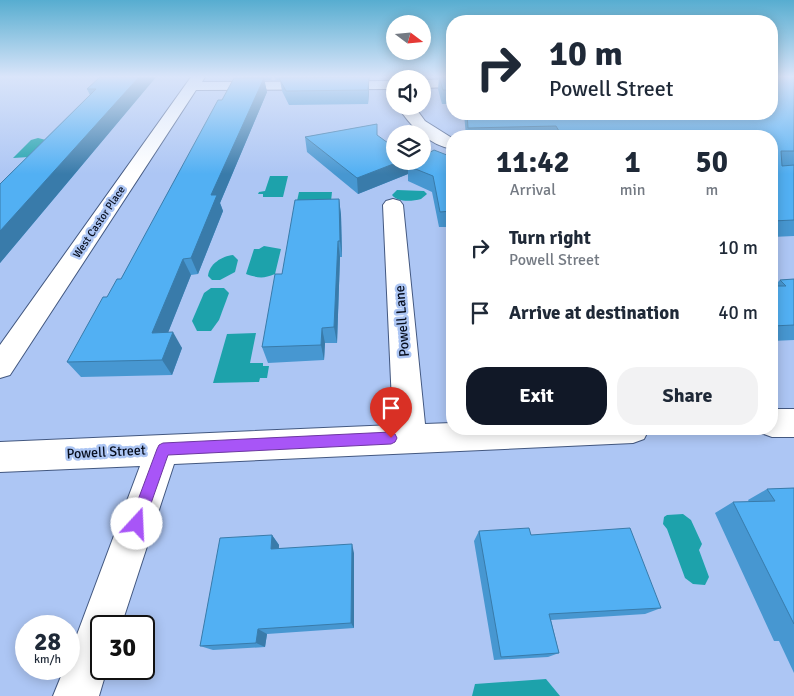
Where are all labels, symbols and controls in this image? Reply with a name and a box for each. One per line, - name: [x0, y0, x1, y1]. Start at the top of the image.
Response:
- north arrow: [386, 15, 431, 60]
- map controls: [386, 15, 431, 170]
- text: 10 m: [549, 32, 623, 75]
- icon: right: [466, 35, 531, 100]
- button: sound: [386, 70, 431, 115]
- text: Powell Street: [549, 75, 674, 102]
- button: layers: [386, 125, 431, 170]
- text: 11:42: [496, 144, 570, 181]
- text: 1: [625, 144, 641, 181]
- text: 50: [696, 144, 728, 181]
- text: Arrival: [510, 180, 556, 200]
- text: min: [620, 180, 646, 200]
- text: m: [705, 180, 718, 200]
- street label: West Castor Place: [70, 184, 128, 260]
- text: Turn right: [509, 226, 591, 250]
- icon: right: [466, 234, 494, 262]
- text: 10 m: [718, 236, 758, 260]
- text: Powell Street: [509, 250, 600, 270]
- street label: Powell Lane: [391, 285, 413, 357]
- icon: arrive: [466, 299, 494, 327]
- text: Arrive at destination: [509, 301, 680, 325]
- text: 40 m: [718, 301, 758, 325]
- button: Exit: [466, 367, 607, 425]
- button: Share: [617, 367, 758, 425]
- pin: [370, 387, 412, 438]
- icon: arrive: [377, 394, 405, 422]
- street label: Powell Street: [66, 441, 146, 463]
- position arrow: [110, 497, 162, 549]
- speed limit sign: 30: [90, 615, 155, 680]
- text: 28: [34, 626, 61, 657]
- text: km/h: [34, 652, 61, 667]

